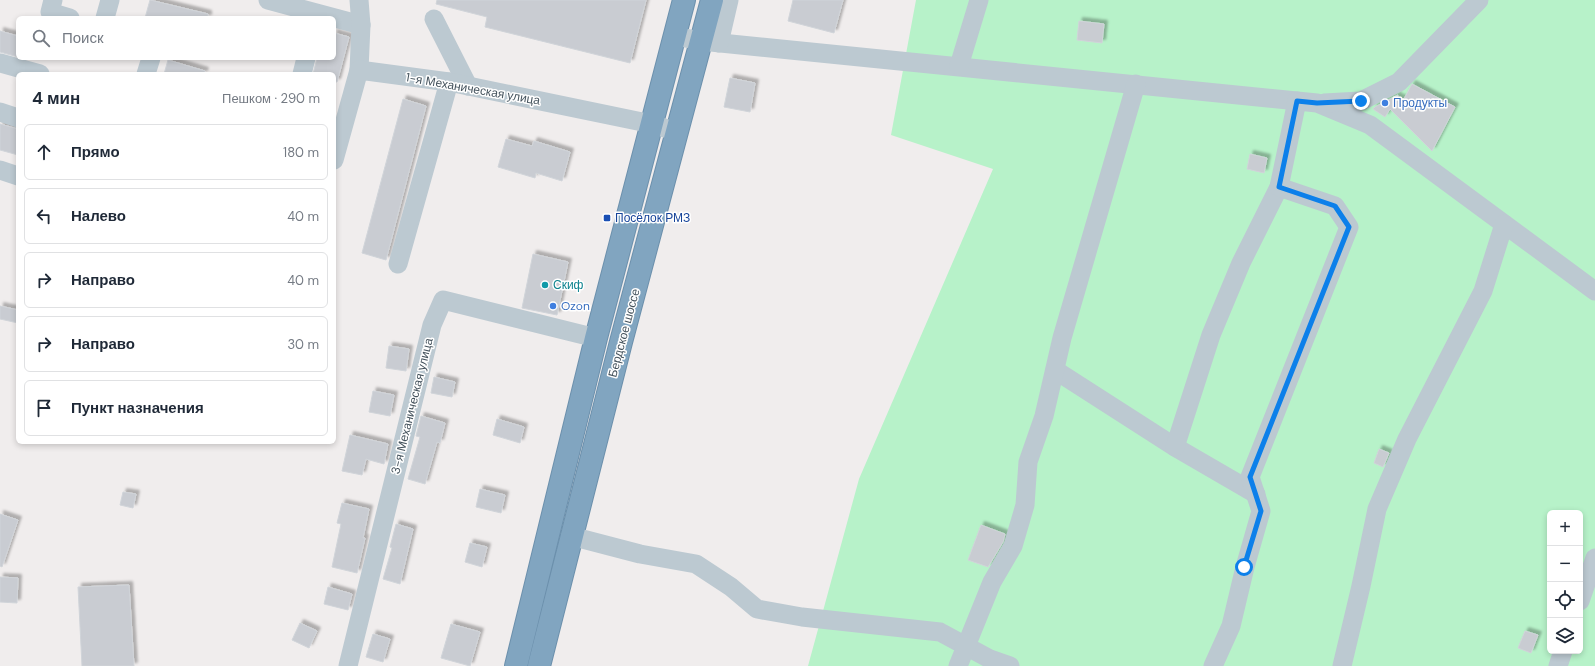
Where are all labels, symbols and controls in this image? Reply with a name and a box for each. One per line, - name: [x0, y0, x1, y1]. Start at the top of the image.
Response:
- search box: [16, 16, 336, 60]
- icon: search: [30, 27, 52, 49]
- text: Поиск: [62, 28, 104, 48]
- street label: 1-я Механическая улица: [405, 69, 542, 109]
- text: 4 мин: [32, 87, 80, 109]
- text: Пешком · 290 m: [222, 90, 320, 107]
- route end: [1352, 92, 1370, 110]
- place label: Продукты: [1393, 95, 1447, 111]
- marker: Продукты: [1380, 98, 1390, 108]
- icon: ahead: [33, 141, 55, 163]
- text: Прямо: [71, 142, 120, 162]
- text: 180 m: [283, 144, 319, 161]
- icon: left: [33, 205, 55, 227]
- text: Налево: [71, 206, 126, 226]
- text: 40 m: [287, 208, 319, 225]
- place label: Посёлок РМЗ: [615, 210, 690, 226]
- marker: Посёлок РМЗ: [602, 213, 612, 223]
- icon: right: [33, 269, 55, 291]
- text: Направо: [71, 270, 135, 290]
- text: 40 m: [287, 272, 319, 289]
- place label: Скиф: [553, 277, 584, 293]
- marker: Скиф: [540, 280, 550, 290]
- street label: Бердское шоссе: [605, 287, 644, 379]
- place label: Ozon: [561, 298, 590, 314]
- marker: Ozon: [548, 301, 558, 311]
- icon: right: [33, 333, 55, 355]
- text: Направо: [71, 334, 135, 354]
- text: 30 m: [287, 336, 319, 353]
- street label: 3-я Механическая улица: [387, 336, 437, 476]
- icon: arrive: [33, 397, 55, 419]
- text: Пункт назначения: [71, 398, 204, 418]
- map controls: [1547, 510, 1583, 654]
- button: +: [1547, 510, 1583, 546]
- button: −: [1547, 546, 1583, 582]
- route start: [1235, 558, 1253, 576]
- button: locate: [1547, 582, 1583, 618]
- button: layers: [1547, 618, 1583, 654]

